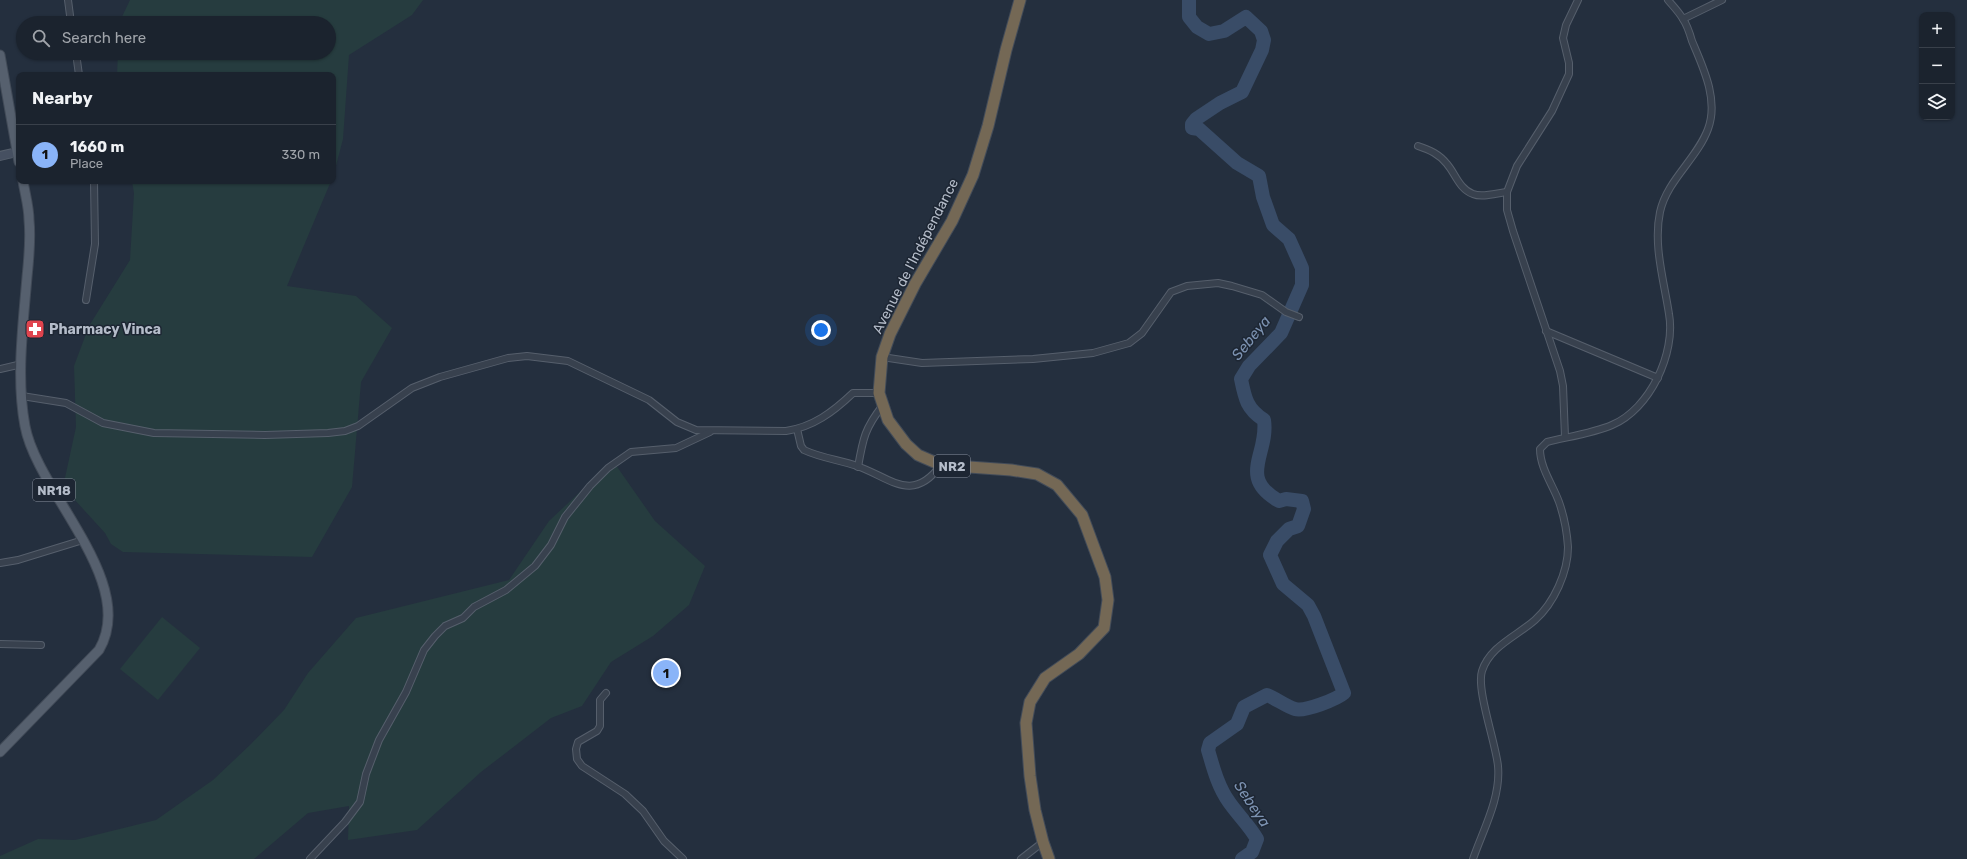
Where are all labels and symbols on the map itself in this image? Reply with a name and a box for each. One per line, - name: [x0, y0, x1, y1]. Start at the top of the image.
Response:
- street label: Avenue de l'Indépendance: [869, 176, 962, 337]
- water label: Sebeya: [1228, 312, 1274, 364]
- pharmacy icon: Pharmacy Vinca: [24, 318, 46, 340]
- your location: [811, 320, 831, 340]
- place label: Pharmacy Vinca: [49, 321, 161, 338]
- road number: NR2: [934, 455, 970, 477]
- road number: NR18: [33, 479, 75, 501]
- pin: 1: [653, 658, 679, 688]
- water label: Sebeya: [1230, 778, 1274, 831]

